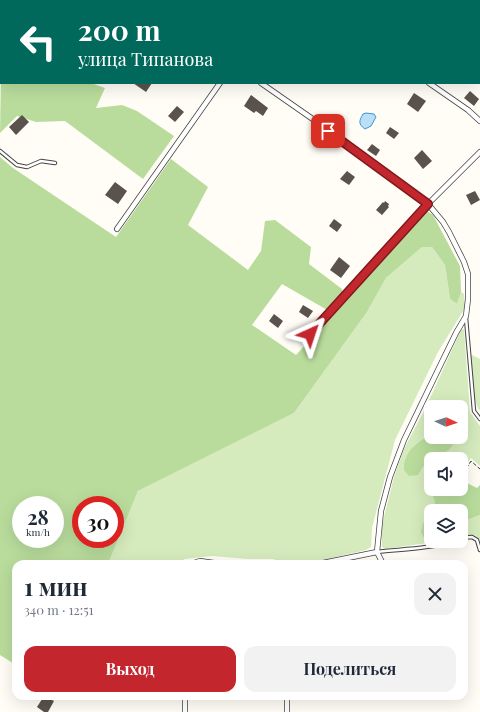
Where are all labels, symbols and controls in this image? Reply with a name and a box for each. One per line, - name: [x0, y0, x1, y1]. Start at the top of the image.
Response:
- text: 200 m: [78, 11, 161, 48]
- icon: left: [12, 16, 64, 68]
- text: улица Типанова: [78, 47, 213, 71]
- pin: [311, 114, 345, 148]
- icon: arrive: [317, 120, 339, 142]
- position arrow: [289, 313, 331, 355]
- north arrow: [424, 400, 468, 444]
- map controls: [424, 400, 468, 548]
- button: sound: [424, 452, 468, 496]
- speed limit sign: 30: [72, 496, 124, 548]
- text: 28: [27, 503, 49, 530]
- button: layers: [424, 504, 468, 548]
- text: km/h: [26, 525, 50, 539]
- text: 1 мин: [24, 570, 88, 602]
- button: close: [414, 573, 456, 615]
- text: 340 m · 12:51: [24, 601, 93, 618]
- button: Выход: [24, 646, 236, 692]
- button: Поделиться: [244, 646, 456, 692]

